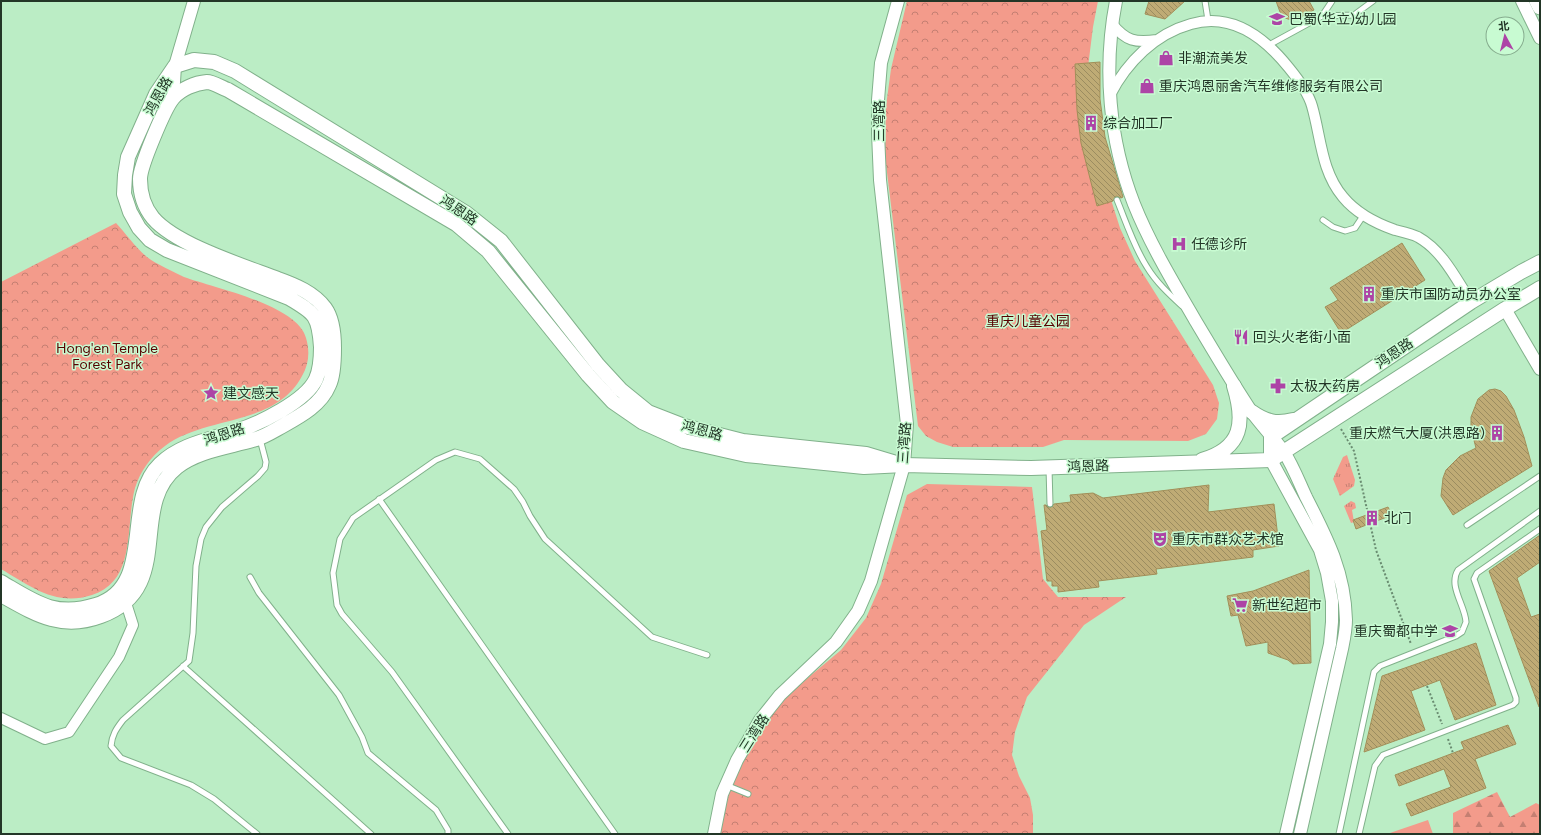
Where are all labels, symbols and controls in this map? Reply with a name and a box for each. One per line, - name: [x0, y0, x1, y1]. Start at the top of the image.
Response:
- school or university icon: 巴蜀(华立)幼儿园: [1268, 10, 1286, 28]
- place label: 巴蜀(华立)幼儿园: [1289, 11, 1397, 28]
- north arrow: [1485, 16, 1525, 56]
- text: 北: [1498, 19, 1510, 34]
- shop icon: 非潮流美发: [1157, 49, 1175, 67]
- place label: 非潮流美发: [1178, 50, 1248, 67]
- street label: 鸿恩路: [141, 74, 176, 119]
- shop icon: 重庆鸿恩丽舍汽车维修服务有限公司: [1138, 77, 1156, 95]
- place label: 重庆鸿恩丽舍汽车维修服务有限公司: [1159, 78, 1383, 95]
- street label: 三湾路: [871, 100, 888, 142]
- building icon: 综合加工厂: [1082, 114, 1100, 132]
- place label: 综合加工厂: [1103, 115, 1173, 132]
- street label: 鸿恩路: [437, 192, 481, 229]
- hospital icon: 任德诊所: [1170, 235, 1188, 253]
- place label: 任德诊所: [1191, 236, 1247, 253]
- building icon: 重庆市国防动员办公室: [1360, 285, 1378, 303]
- place label: 重庆市国防动员办公室: [1381, 286, 1521, 303]
- park label: 重庆儿童公园: [986, 313, 1070, 330]
- restaurant icon: 回头火老街小面: [1232, 328, 1250, 346]
- place label: 回头火老街小面: [1253, 329, 1351, 346]
- street label: 鸿恩路: [1372, 335, 1416, 372]
- park label: Hong'en Temple Forest Park: [56, 340, 158, 373]
- pharmacy icon: 太极大药房: [1269, 377, 1287, 395]
- place label: 太极大药房: [1290, 378, 1360, 395]
- place icon: 建文感天: [202, 384, 220, 402]
- place label: 建文感天: [223, 385, 279, 402]
- street label: 鸿恩路: [679, 417, 724, 444]
- street label: 鸿恩路: [202, 420, 247, 449]
- street label: 三湾路: [895, 421, 914, 465]
- building icon: 重庆燃气大厦(洪恩路): [1488, 424, 1506, 442]
- place label: 重庆燃气大厦(洪恩路): [1349, 425, 1485, 442]
- street label: 鸿恩路: [1067, 457, 1109, 476]
- building icon: 北门: [1363, 509, 1381, 527]
- place label: 北门: [1384, 510, 1412, 527]
- theatre icon: 重庆市群众艺术馆: [1151, 530, 1169, 548]
- place label: 重庆市群众艺术馆: [1172, 531, 1284, 548]
- supermarket icon: 新世纪超市: [1231, 596, 1249, 614]
- place label: 新世纪超市: [1252, 597, 1322, 614]
- school or university icon: 重庆蜀都中学: [1441, 622, 1459, 640]
- place label: 重庆蜀都中学: [1354, 623, 1438, 640]
- street label: 三湾路: [736, 711, 773, 756]

